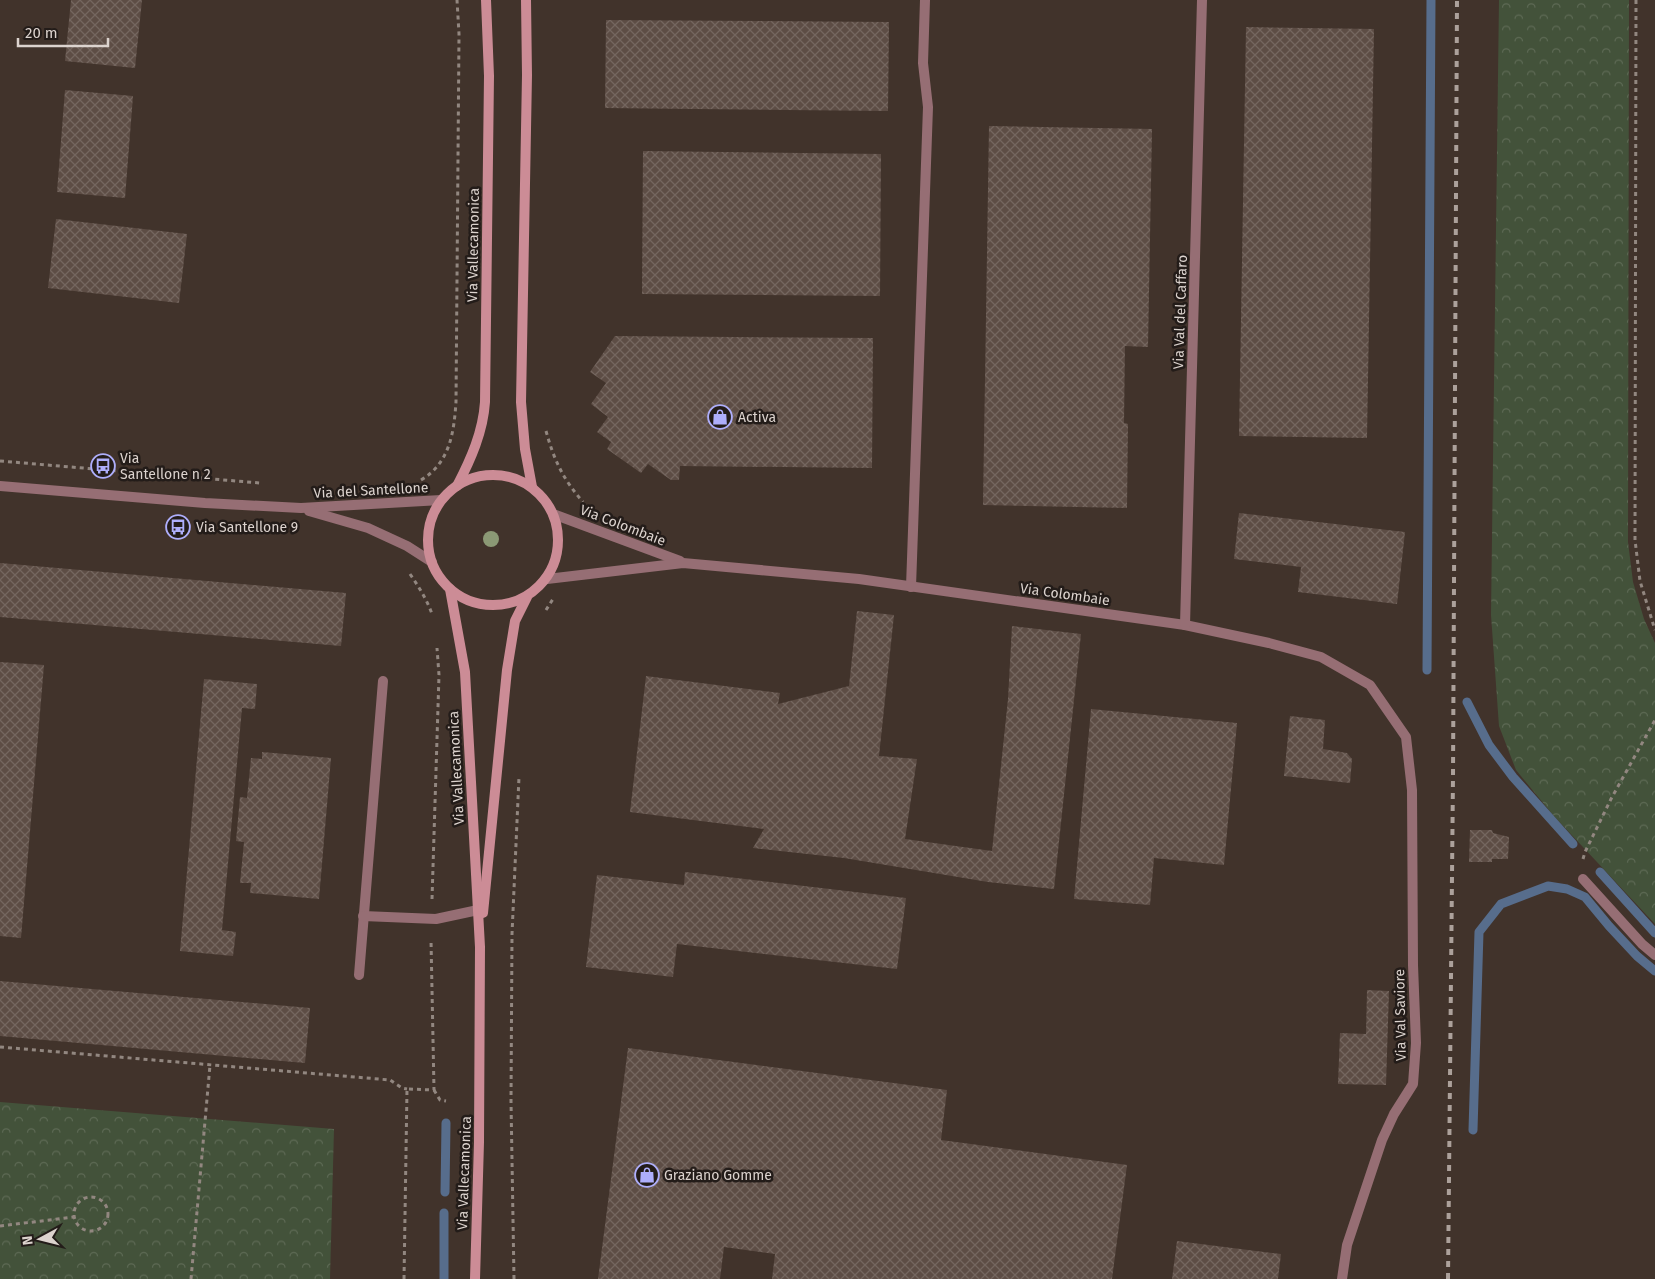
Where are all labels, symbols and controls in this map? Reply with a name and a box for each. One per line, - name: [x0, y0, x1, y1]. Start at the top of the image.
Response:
- scale bar: [18, 15, 108, 47]
- text: 20 m: [25, 24, 58, 42]
- street label: Via Vallecamonica: [464, 188, 483, 302]
- street label: Via Val del Caffaro: [1170, 254, 1191, 370]
- shop icon: Activa: [707, 404, 733, 430]
- place label: Activa: [738, 409, 776, 426]
- place label: Via Santellone n 2: [120, 450, 211, 483]
- bus stop icon: Via Santellone n 2: [90, 453, 116, 479]
- street label: Via del Santellone: [313, 479, 429, 502]
- street label: Via Colombaie: [578, 501, 668, 550]
- bus stop icon: Via Santellone 9: [165, 514, 191, 540]
- place label: Via Santellone 9: [196, 519, 298, 536]
- street label: Via Colombaie: [1019, 580, 1111, 609]
- street label: Via Vallecamonica: [445, 711, 468, 825]
- street label: Via Val Saviore: [1391, 969, 1410, 1061]
- street label: Via Vallecamonica: [454, 1116, 475, 1230]
- shop icon: Graziano Gomme: [634, 1162, 660, 1188]
- place label: Graziano Gomme: [664, 1167, 772, 1184]
- north arrow: [15, 1214, 65, 1264]
- text: N: [19, 1235, 37, 1246]

